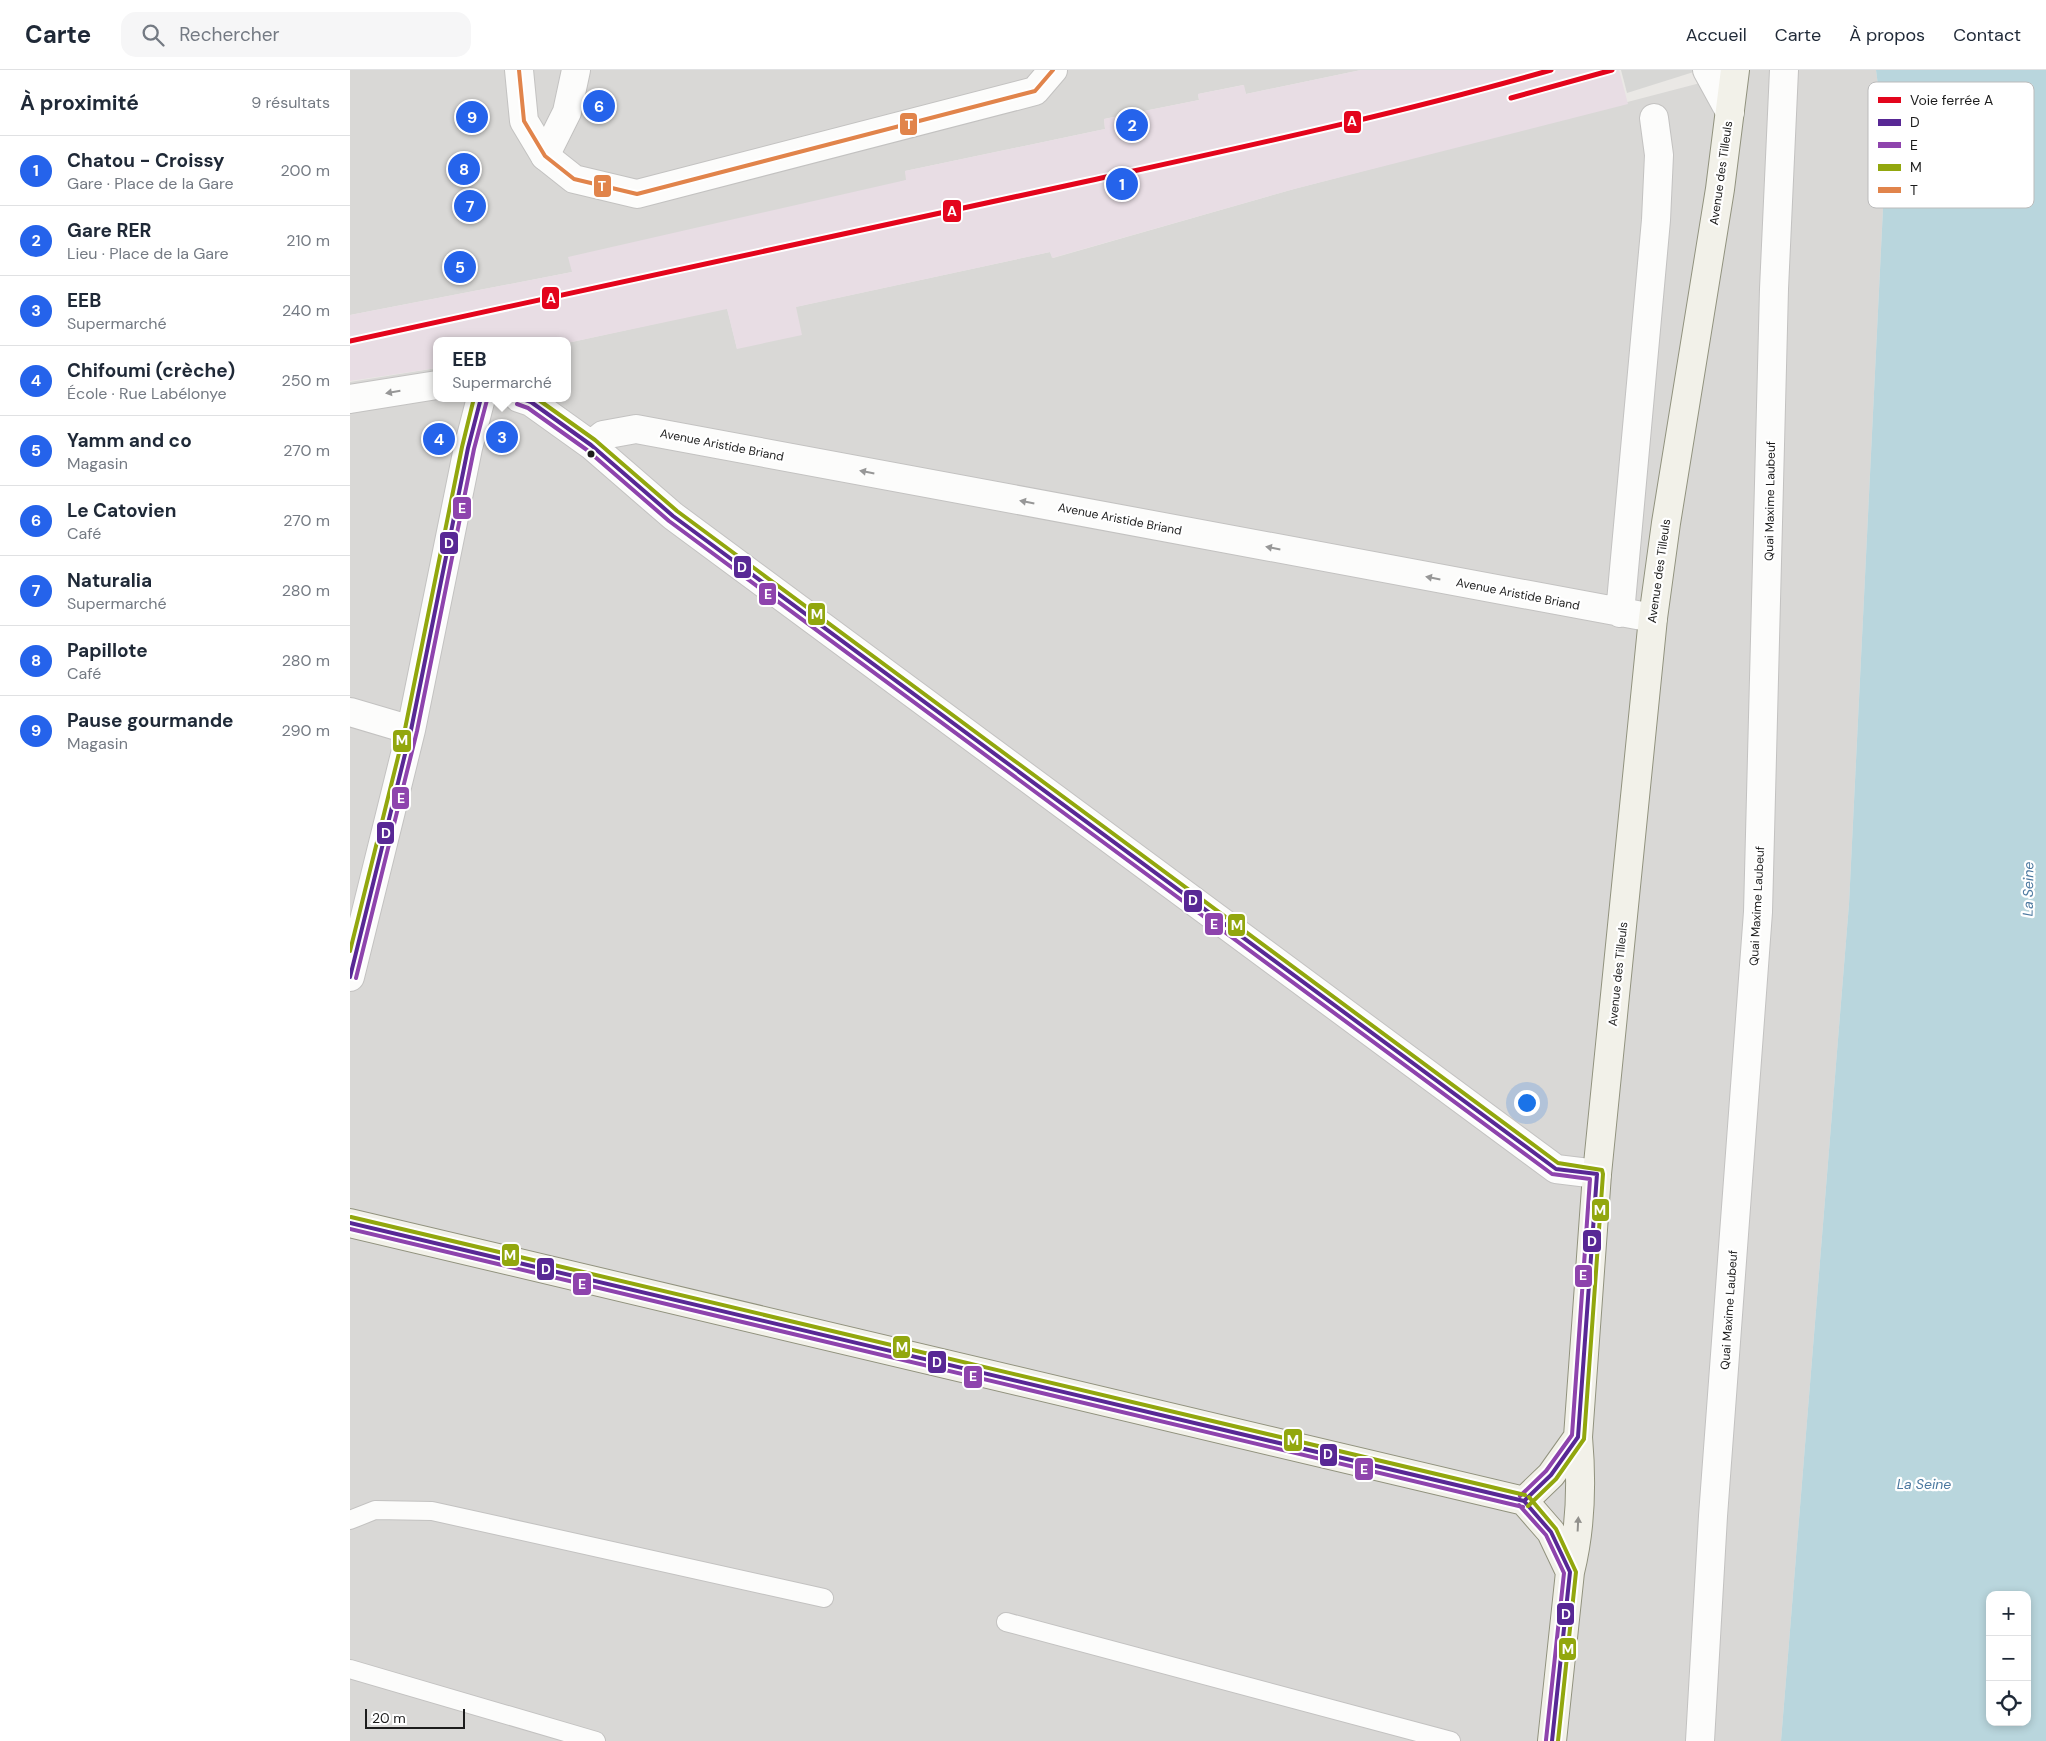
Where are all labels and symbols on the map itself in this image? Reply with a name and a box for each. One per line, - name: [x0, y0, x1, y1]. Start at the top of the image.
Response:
- legend: [1868, 82, 2034, 208]
- pin: 6: [583, 87, 615, 125]
- text: Voie ferrée A: [1910, 91, 1993, 109]
- pin: 9: [456, 98, 488, 136]
- pin: 2: [1116, 106, 1148, 144]
- line badge: A: [1343, 110, 1362, 134]
- line badge: T: [899, 112, 918, 136]
- text: A: [1347, 112, 1357, 130]
- text: D: [1910, 113, 1920, 131]
- text: T: [905, 115, 913, 133]
- street label: Avenue des Tilleuls: [1706, 120, 1736, 226]
- text: E: [1910, 136, 1918, 154]
- pin: 8: [448, 150, 480, 188]
- text: M: [1910, 158, 1922, 176]
- pin: 1: [1106, 165, 1138, 203]
- line badge: T: [593, 174, 612, 198]
- text: T: [598, 177, 606, 195]
- text: T: [1910, 181, 1918, 199]
- pin: 7: [454, 187, 486, 225]
- line badge: A: [942, 199, 962, 223]
- text: A: [947, 202, 957, 220]
- pin: 5: [444, 248, 476, 286]
- line badge: A: [541, 286, 560, 310]
- text: A: [546, 289, 556, 307]
- one-way arrow: [384, 388, 400, 396]
- pin: 3: [486, 418, 518, 456]
- pin: 4: [423, 420, 455, 458]
- street label: Avenue Aristide Briand: [659, 425, 785, 465]
- street label: Quai Maxime Laubeuf: [1761, 441, 1779, 561]
- unlabelled marker: [586, 449, 596, 459]
- one-way arrow: [859, 468, 875, 476]
- line badge: E: [452, 496, 472, 520]
- one-way arrow: [1020, 498, 1035, 506]
- text: E: [458, 499, 466, 517]
- street label: Avenue Aristide Briand: [1057, 499, 1183, 539]
- street label: Avenue des Tilleuls: [1644, 518, 1674, 624]
- line badge: D: [439, 531, 459, 555]
- text: D: [444, 534, 454, 552]
- one-way arrow: [1265, 543, 1281, 551]
- line badge: D: [733, 555, 752, 579]
- text: D: [737, 558, 747, 576]
- one-way arrow: [1424, 573, 1440, 581]
- street label: Avenue Aristide Briand: [1455, 574, 1581, 614]
- line badge: E: [758, 582, 777, 606]
- text: E: [764, 585, 772, 603]
- line badge: M: [807, 602, 826, 626]
- text: M: [811, 605, 823, 623]
- line badge: M: [392, 729, 412, 753]
- text: M: [396, 731, 408, 749]
- line badge: E: [391, 786, 410, 810]
- text: E: [397, 789, 405, 807]
- line badge: D: [376, 821, 395, 845]
- text: D: [381, 824, 391, 842]
- street label: Quai Maxime Laubeuf: [1746, 846, 1768, 966]
- water label: La Seine: [2019, 862, 2037, 916]
- line badge: D: [1183, 889, 1203, 913]
- text: D: [1188, 891, 1198, 909]
- line badge: E: [1204, 912, 1224, 936]
- line badge: M: [1227, 913, 1246, 937]
- text: E: [1210, 915, 1218, 933]
- text: M: [1231, 916, 1243, 934]
- street label: Avenue des Tilleuls: [1605, 921, 1631, 1027]
- your location: [1514, 1090, 1540, 1116]
- line badge: M: [1591, 1198, 1610, 1222]
- text: M: [1594, 1201, 1606, 1219]
- line badge: D: [1582, 1229, 1602, 1253]
- text: D: [1587, 1232, 1597, 1250]
- line badge: M: [501, 1243, 520, 1267]
- text: M: [504, 1246, 516, 1264]
- street label: Quai Maxime Laubeuf: [1717, 1250, 1741, 1370]
- line badge: D: [536, 1257, 555, 1281]
- text: D: [541, 1260, 551, 1278]
- line badge: E: [1574, 1264, 1593, 1288]
- text: E: [1579, 1266, 1587, 1284]
- line badge: E: [572, 1272, 592, 1296]
- text: E: [578, 1275, 586, 1293]
- line badge: M: [892, 1335, 911, 1359]
- text: M: [896, 1338, 908, 1356]
- line badge: D: [927, 1350, 947, 1374]
- text: D: [932, 1353, 942, 1371]
- line badge: E: [963, 1365, 983, 1389]
- text: E: [969, 1367, 977, 1385]
- line badge: M: [1283, 1428, 1303, 1452]
- text: M: [1287, 1431, 1299, 1449]
- line badge: D: [1319, 1443, 1338, 1467]
- text: D: [1323, 1445, 1333, 1463]
- line badge: E: [1354, 1457, 1374, 1481]
- text: E: [1360, 1460, 1368, 1478]
- water label: La Seine: [1897, 1475, 1951, 1493]
- one-way arrow: [1574, 1516, 1582, 1532]
- line badge: D: [1556, 1602, 1575, 1626]
- text: D: [1561, 1605, 1571, 1623]
- line badge: M: [1558, 1637, 1577, 1661]
- text: M: [1562, 1640, 1574, 1658]
- scale bar: [365, 1706, 465, 1729]

